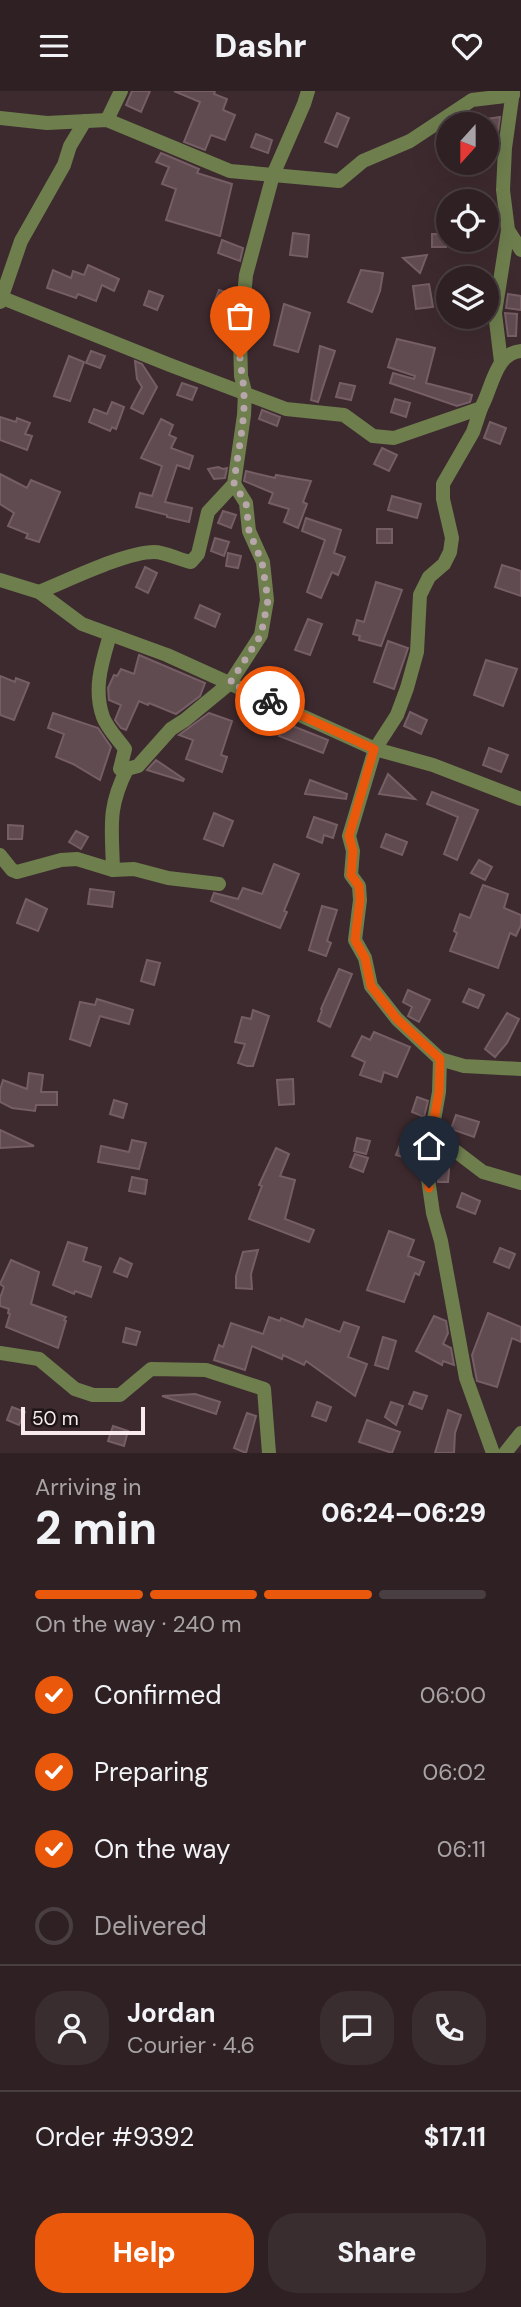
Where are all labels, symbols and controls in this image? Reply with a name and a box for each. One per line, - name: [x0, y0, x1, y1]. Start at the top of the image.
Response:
- text: Dashr: [215, 25, 306, 67]
- icon: menu: [35, 27, 73, 65]
- icon: heart: [448, 27, 486, 65]
- north arrow: [436, 112, 499, 175]
- map controls: [436, 112, 499, 329]
- button: locate: [436, 189, 499, 252]
- button: layers: [436, 266, 499, 329]
- pin: [210, 286, 270, 358]
- icon: bag: [221, 297, 259, 335]
- courier: [235, 666, 305, 736]
- icon: bike: [251, 682, 289, 720]
- pin: [399, 1116, 459, 1188]
- icon: home: [410, 1127, 448, 1165]
- scale bar: [21, 1404, 145, 1436]
- text: 50 m: [32, 1406, 79, 1431]
- text: Arriving in: [35, 1472, 141, 1502]
- text: 06:24–06:29: [321, 1496, 486, 1530]
- text: 2 min: [35, 1498, 157, 1558]
- text: On the way · 240 m: [35, 1609, 242, 1639]
- icon: check: [35, 1676, 73, 1714]
- text: Confirmed: [94, 1678, 221, 1712]
- text: 06:00: [420, 1680, 486, 1710]
- icon: check: [35, 1753, 73, 1791]
- text: Preparing: [94, 1755, 209, 1789]
- text: 06:02: [422, 1757, 486, 1787]
- icon: check: [35, 1830, 73, 1868]
- text: On the way: [94, 1832, 230, 1866]
- text: 06:11: [437, 1834, 486, 1864]
- text: Delivered: [94, 1909, 207, 1943]
- button: person: [35, 1991, 109, 2065]
- button: chat: [320, 1991, 394, 2065]
- button: phone: [412, 1991, 486, 2065]
- text: Jordan: [127, 1996, 216, 2030]
- text: Courier · 4.6: [127, 2030, 255, 2060]
- text: Order #9392: [35, 2120, 194, 2154]
- text: $17.11: [424, 2120, 486, 2154]
- button: Help: [35, 2213, 254, 2293]
- button: Share: [268, 2213, 486, 2293]

